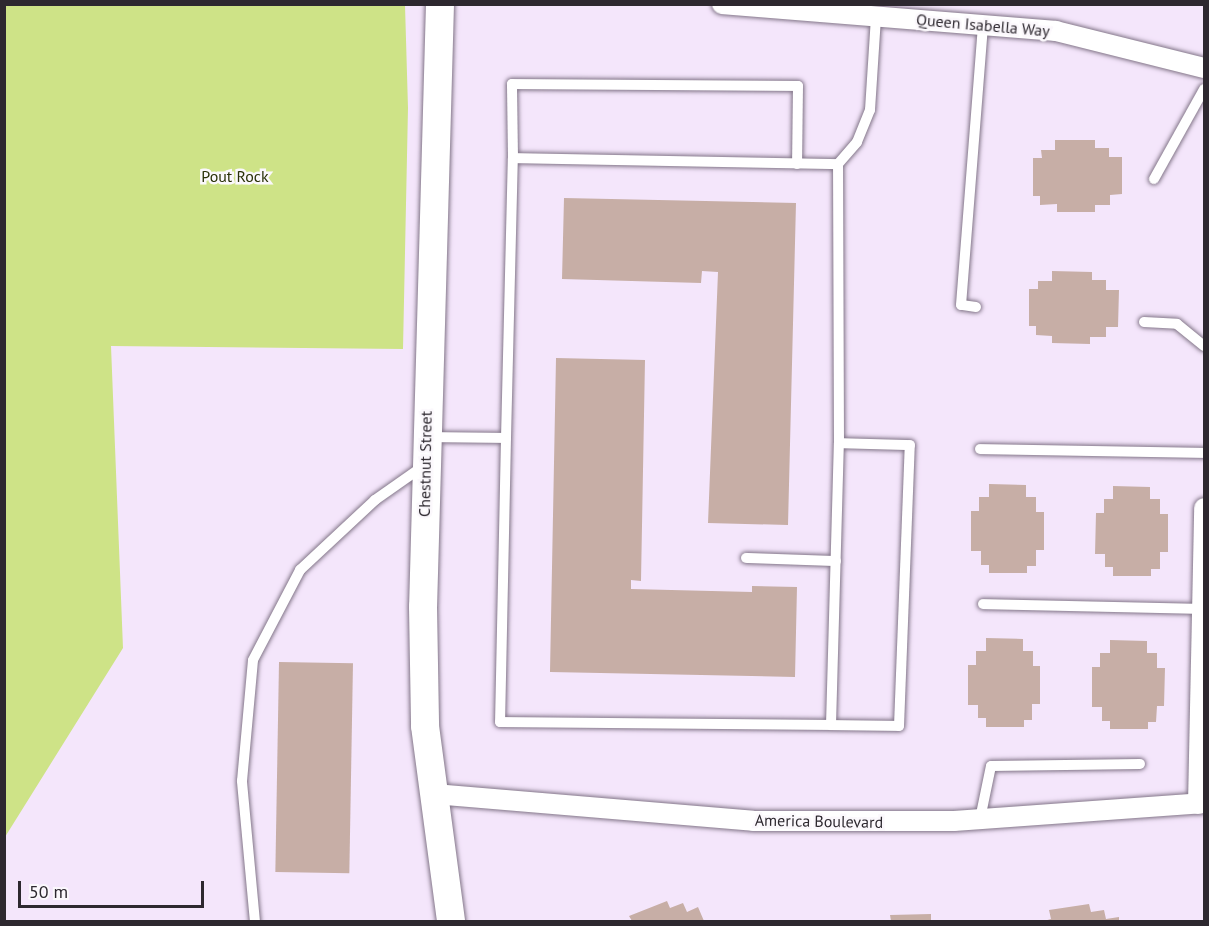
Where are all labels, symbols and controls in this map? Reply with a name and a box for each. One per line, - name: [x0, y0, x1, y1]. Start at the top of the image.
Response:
- street label: Queen Isabella Way: [915, 10, 1051, 40]
- park label: Pout Rock: [201, 166, 269, 186]
- street label: Chestnut Street: [414, 411, 436, 517]
- street label: America Boulevard: [755, 810, 883, 832]
- scale bar: [21, 869, 207, 907]
- text: 50 m: [29, 880, 68, 903]

